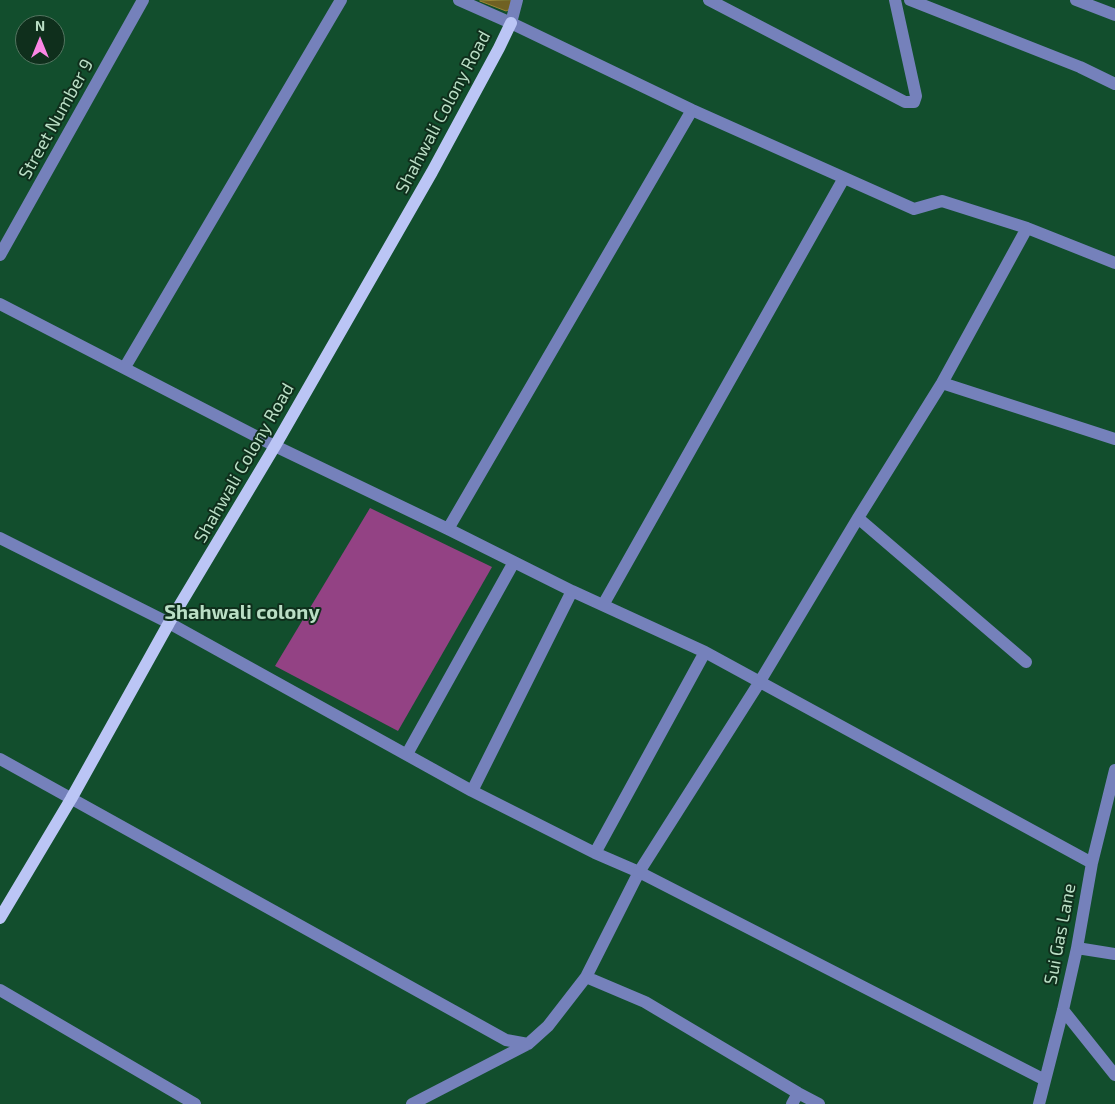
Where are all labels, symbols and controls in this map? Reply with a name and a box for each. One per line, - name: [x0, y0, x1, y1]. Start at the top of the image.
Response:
- north arrow: [15, 15, 65, 65]
- text: N: [35, 17, 45, 34]
- street label: Shahwali Colony Road: [391, 27, 495, 197]
- street label: Street Number 9: [14, 55, 98, 183]
- street label: Shahwali Colony Road: [189, 379, 299, 547]
- district label: Shahwali colony: [164, 600, 320, 624]
- street label: Sui Gas Lane: [1040, 882, 1080, 986]

